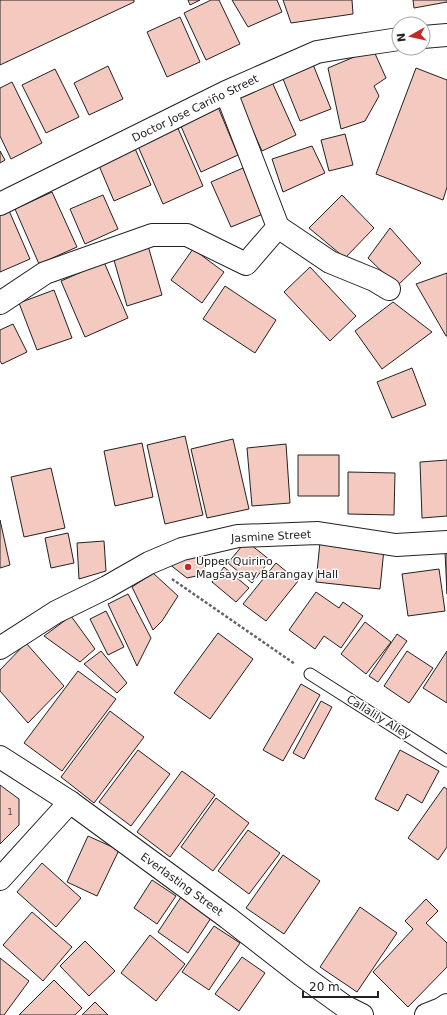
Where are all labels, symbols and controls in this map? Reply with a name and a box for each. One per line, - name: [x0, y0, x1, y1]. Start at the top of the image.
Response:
- north arrow: [391, 16, 431, 56]
- text: N: [395, 32, 409, 43]
- street label: Doctor Jose Cariño Street: [130, 72, 261, 145]
- street label: Jasmine Street: [230, 528, 312, 545]
- place label: Upper Quirino Magsaysay Barangay Hall: [196, 555, 338, 581]
- marker: Upper Quirino Magsaysay Barangay Hall: [183, 562, 193, 572]
- street label: Callalily Alley: [344, 692, 414, 743]
- house number: 1: [7, 807, 13, 817]
- street label: Everlasting Street: [138, 850, 226, 919]
- scale bar: [303, 973, 378, 999]
- text: 20 m: [309, 980, 340, 994]

